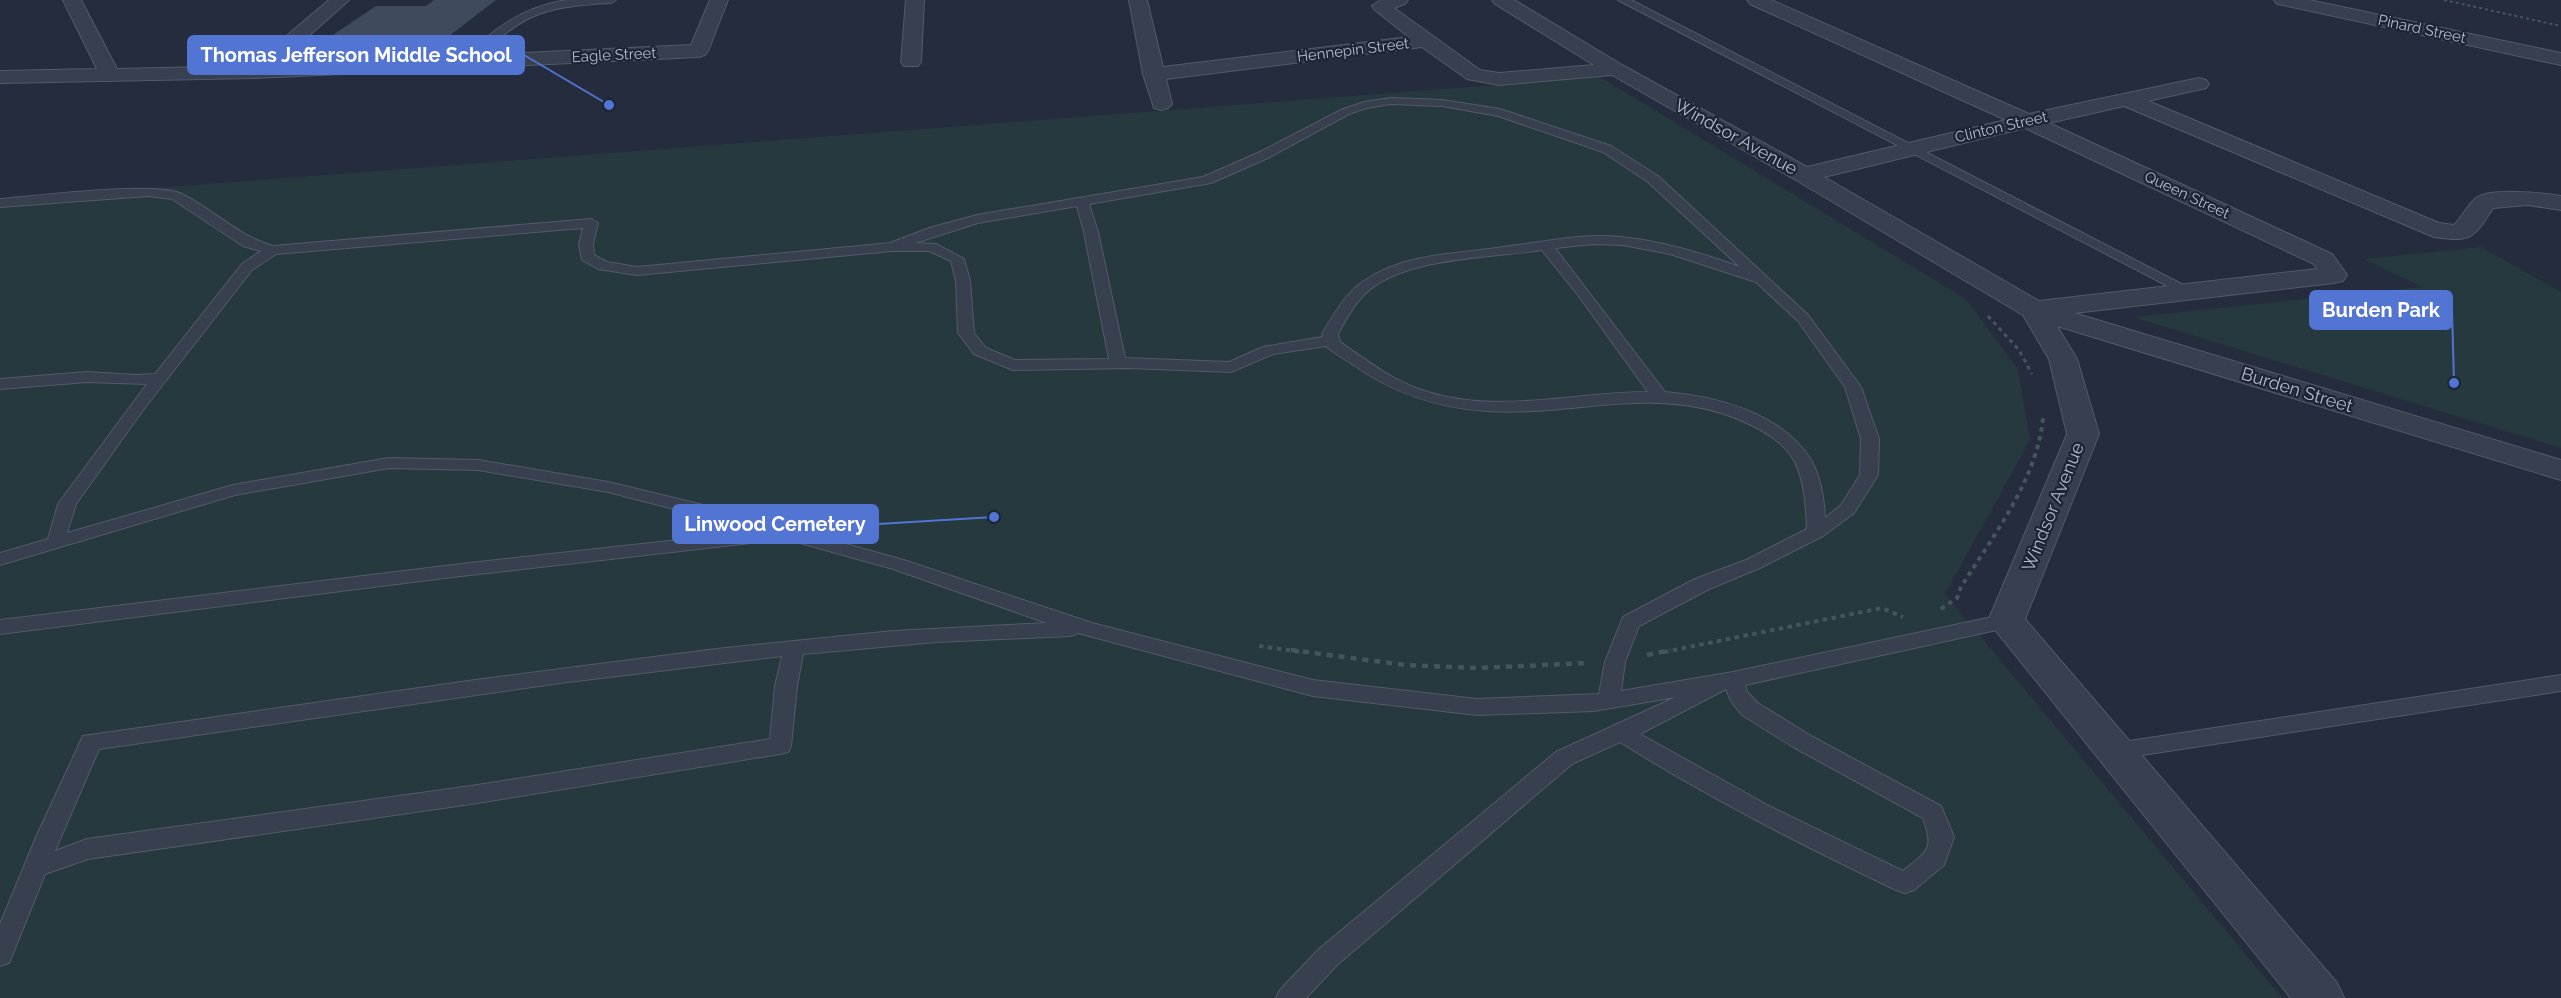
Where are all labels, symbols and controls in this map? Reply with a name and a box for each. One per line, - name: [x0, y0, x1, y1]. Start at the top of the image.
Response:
- street label: Pinard Street: [2376, 11, 2468, 47]
- street label: Hennepin Street: [1296, 34, 1410, 66]
- callout: Thomas Jefferson Middle School: [188, 36, 524, 74]
- text: Thomas Jefferson Middle School: [200, 43, 512, 67]
- street label: Eagle Street: [571, 44, 657, 66]
- street label: Windsor Avenue: [1671, 94, 1802, 179]
- street label: Clinton Street: [1953, 108, 2049, 146]
- street label: Queen Street: [2142, 167, 2232, 223]
- callout: Burden Park: [2310, 291, 2452, 329]
- text: Burden Park: [2322, 298, 2441, 322]
- street label: Burden Street: [2239, 363, 2355, 416]
- street label: Windsor Avenue: [2017, 439, 2088, 574]
- callout: Linwood Cemetery: [673, 505, 878, 543]
- text: Linwood Cemetery: [684, 512, 866, 536]

